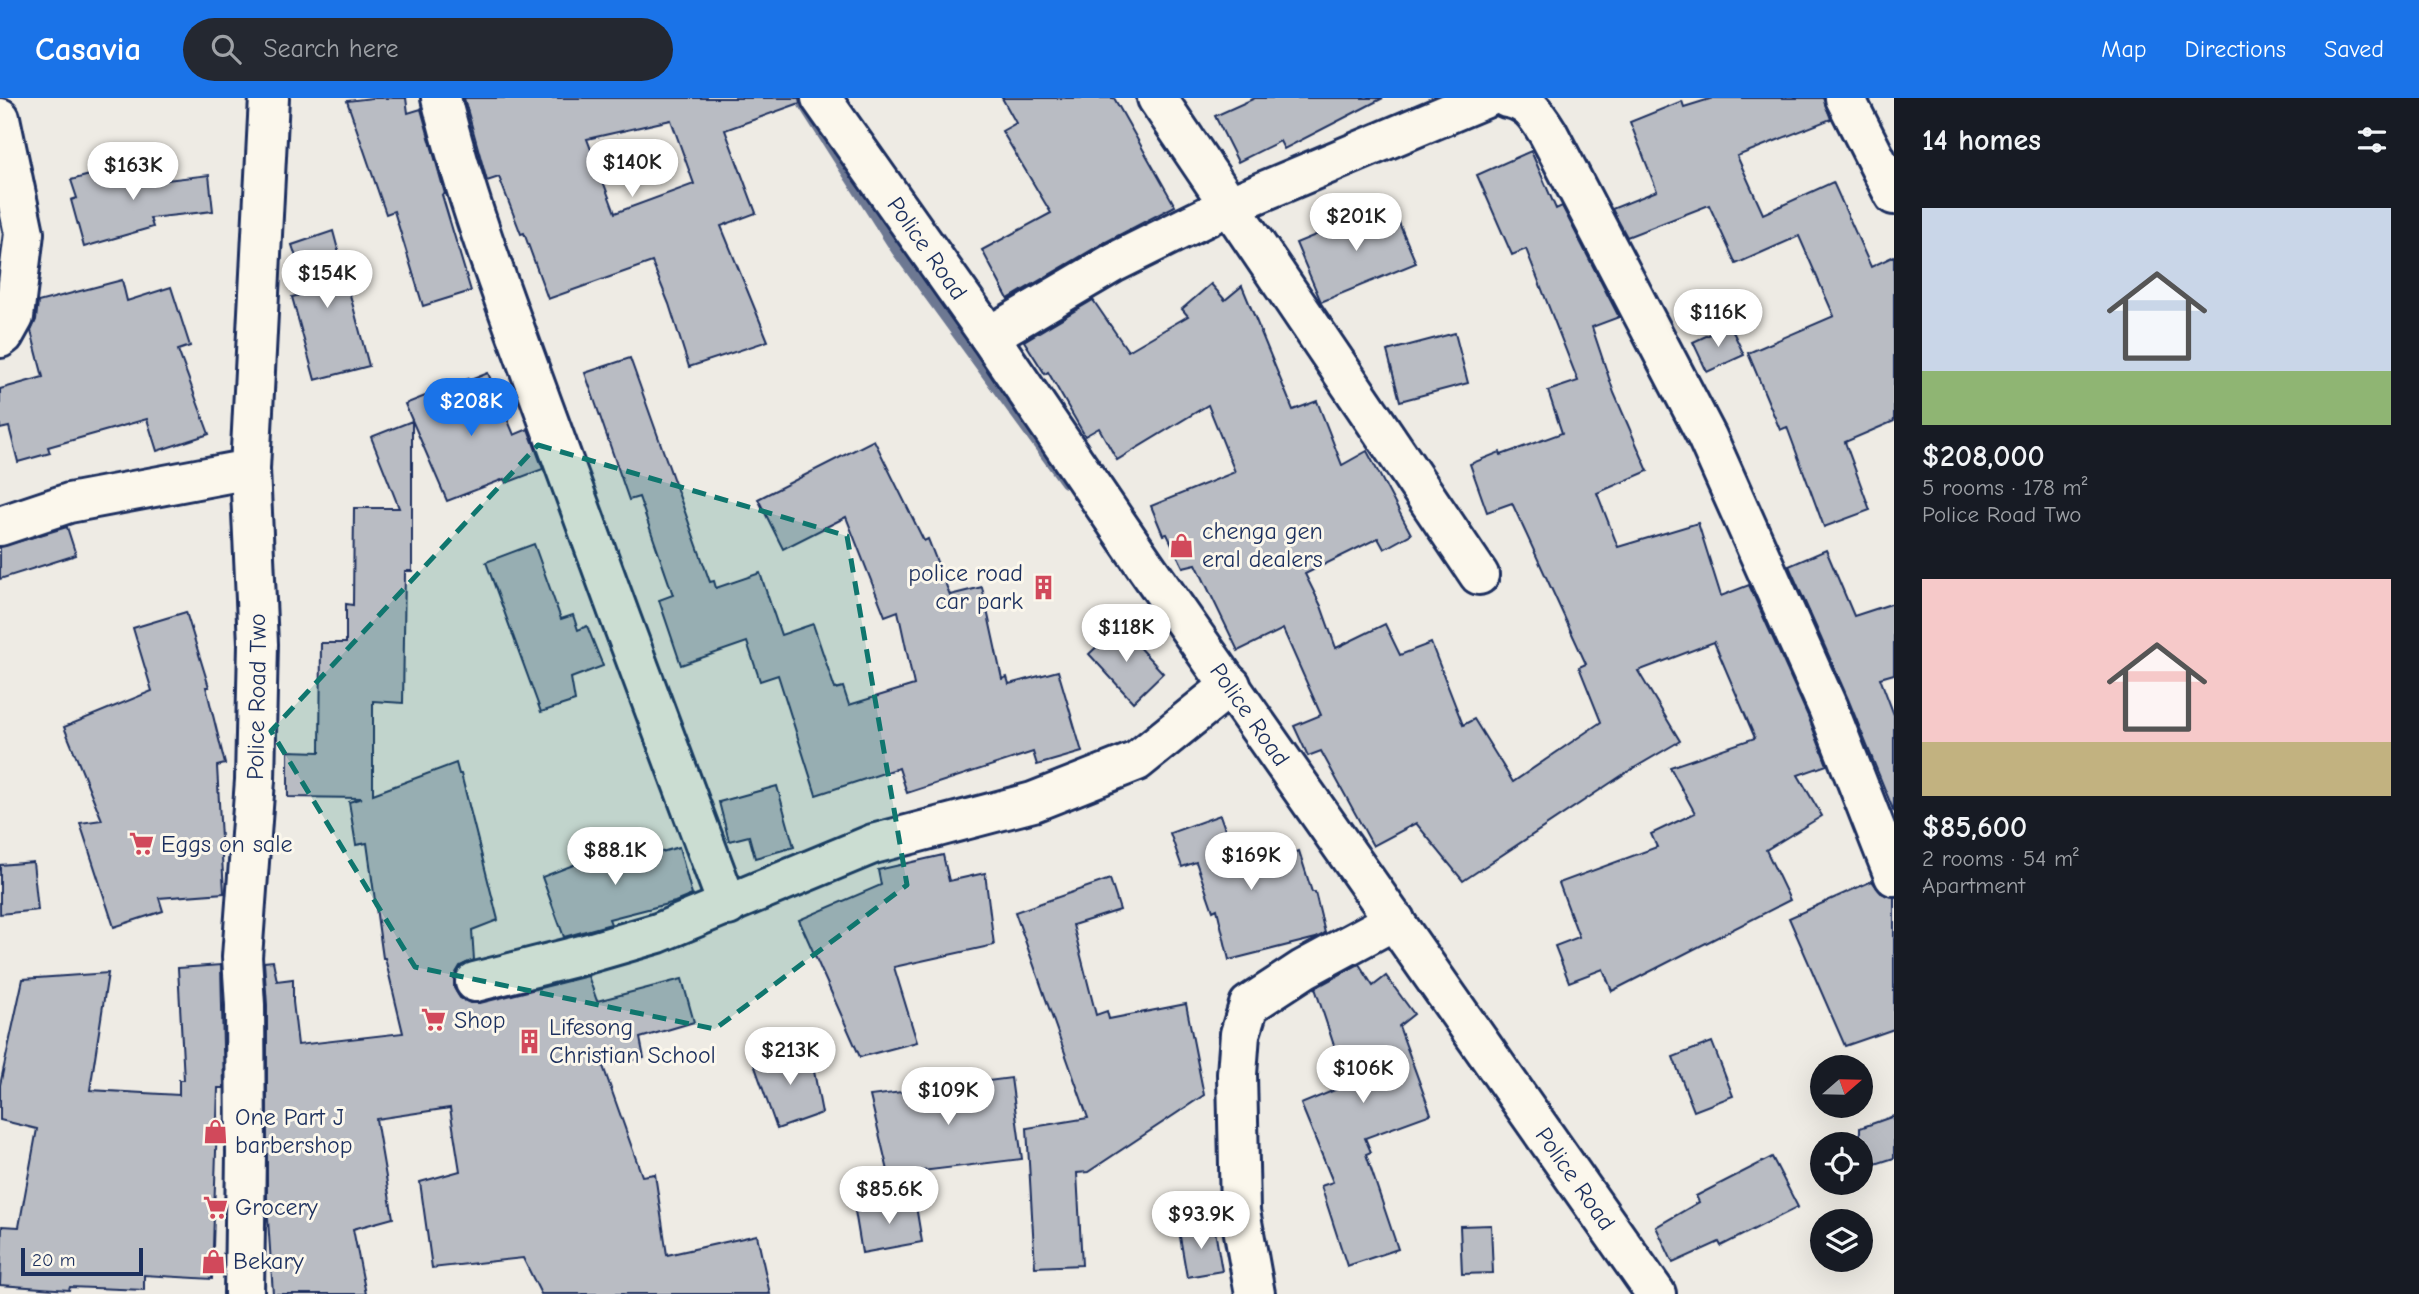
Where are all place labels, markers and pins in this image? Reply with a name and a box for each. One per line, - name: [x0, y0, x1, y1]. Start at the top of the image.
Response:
- pin: $140K: [583, 140, 681, 199]
- pin: $163K: [84, 142, 182, 202]
- pin: $201K: [1307, 194, 1405, 253]
- pin: $154K: [278, 250, 376, 310]
- pin: $116K: [1669, 289, 1767, 349]
- pin: $208K: [422, 378, 520, 438]
- place label: chenga gen eral dealers: [1202, 517, 1323, 573]
- shop icon: chenga gen eral dealers: [1168, 531, 1196, 559]
- place label: police road car park: [908, 559, 1023, 615]
- building icon: police road car park: [1029, 573, 1057, 601]
- pin: $118K: [1077, 604, 1175, 664]
- pin: $88.1K: [558, 828, 672, 887]
- supermarket icon: Eggs on sale: [127, 830, 155, 858]
- place label: Eggs on sale: [161, 830, 292, 858]
- pin: $169K: [1202, 832, 1300, 892]
- supermarket icon: Shop: [420, 1006, 448, 1034]
- place label: Shop: [454, 1006, 506, 1034]
- place label: Lifesong Christian School: [549, 1013, 716, 1069]
- building icon: Lifesong Christian School: [515, 1027, 543, 1055]
- pin: $213K: [741, 1028, 839, 1087]
- pin: $106K: [1314, 1046, 1412, 1105]
- pin: $109K: [899, 1068, 997, 1127]
- place label: One Part J barbershop: [235, 1103, 352, 1159]
- shop icon: One Part J barbershop: [201, 1117, 229, 1145]
- pin: $85.6K: [832, 1166, 946, 1226]
- pin: $93.9K: [1144, 1192, 1258, 1251]
- supermarket icon: Grocery: [201, 1193, 229, 1221]
- place label: Grocery: [235, 1193, 318, 1221]
- shop icon: Bekary: [199, 1247, 227, 1275]
- place label: Bekary: [233, 1247, 304, 1275]

